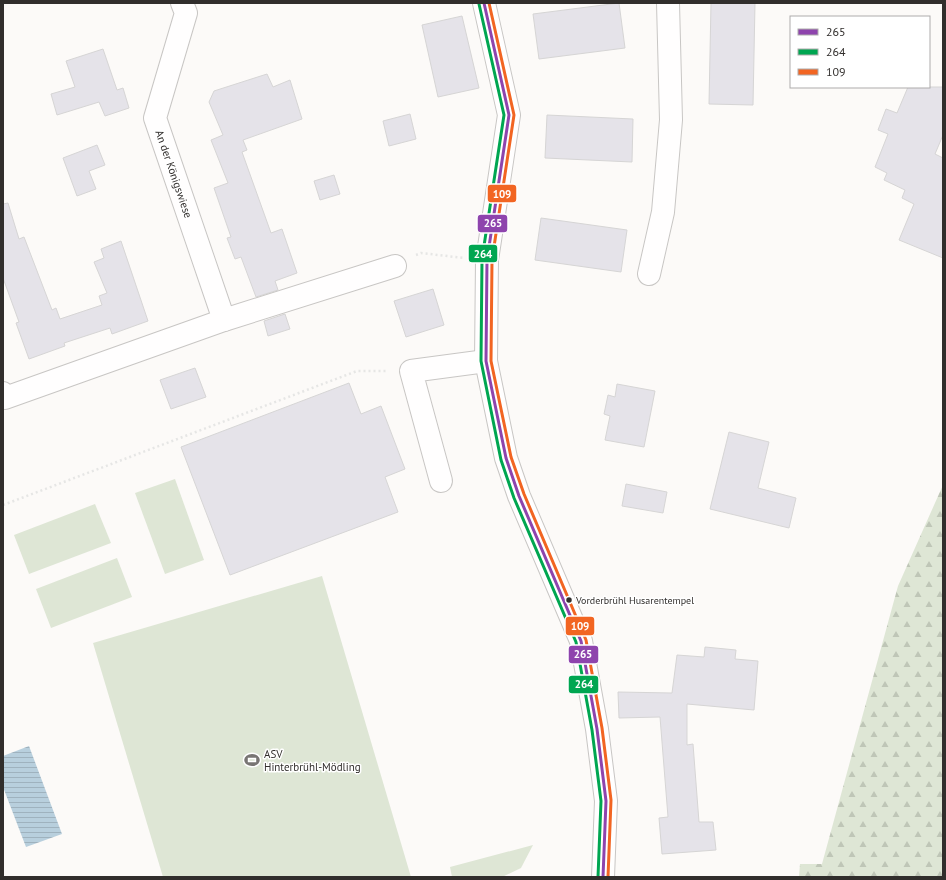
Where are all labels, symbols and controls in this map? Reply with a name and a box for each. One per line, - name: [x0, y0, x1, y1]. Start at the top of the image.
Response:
- legend: [790, 16, 930, 88]
- text: 265: [826, 24, 846, 39]
- text: 264: [826, 44, 846, 59]
- text: 109: [826, 64, 846, 79]
- street label: An der Königswiese: [152, 128, 196, 220]
- line badge: 109: [487, 184, 517, 203]
- text: 109: [493, 187, 511, 201]
- line badge: 265: [477, 214, 508, 233]
- text: 265: [484, 216, 502, 230]
- line badge: 264: [468, 244, 498, 263]
- text: 264: [474, 247, 493, 261]
- place label: Vorderbrühl Husarentempel: [575, 594, 694, 607]
- marker: Vorderbrühl Husarentempel: [564, 595, 574, 605]
- line badge: 109: [565, 616, 595, 636]
- text: 109: [571, 619, 589, 633]
- line badge: 265: [568, 645, 599, 664]
- text: 265: [574, 647, 592, 661]
- line badge: 264: [568, 675, 599, 694]
- text: 264: [575, 677, 594, 691]
- place label: ASV Hinterbrühl-Mödling: [264, 747, 361, 774]
- sports icon: ASV Hinterbrühl-Mödling: [243, 751, 261, 769]

